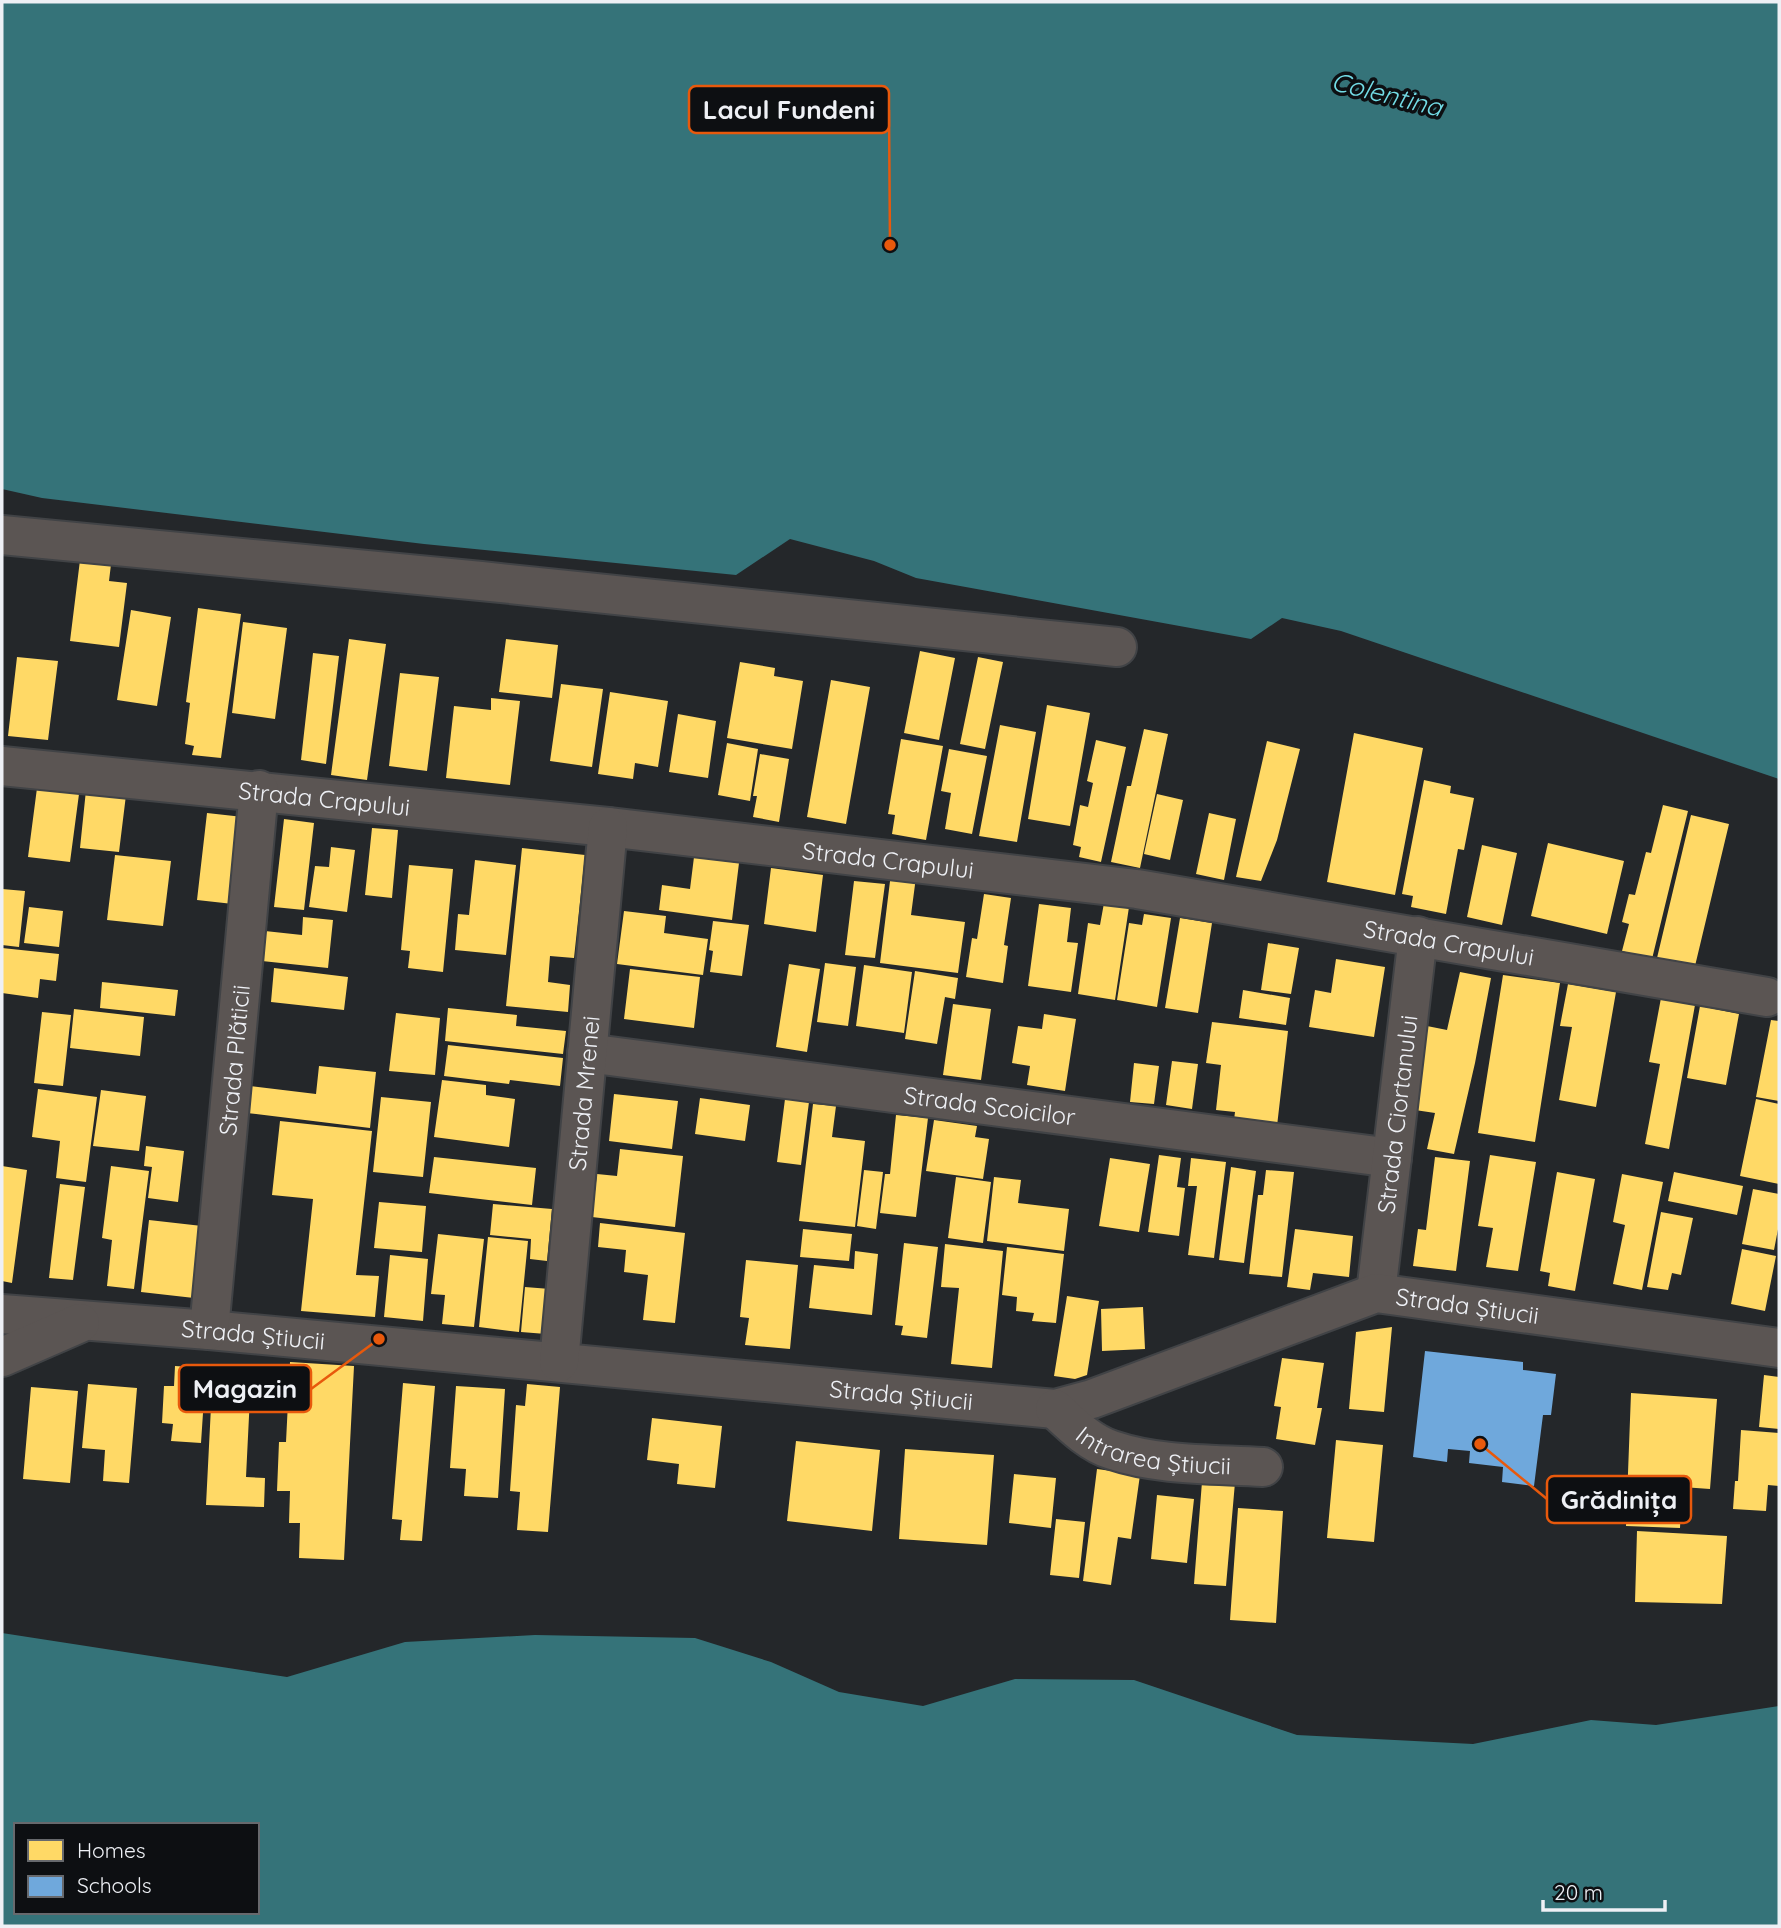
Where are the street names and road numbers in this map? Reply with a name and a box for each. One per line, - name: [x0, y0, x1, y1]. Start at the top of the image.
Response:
- street label: Strada Crapului: [237, 775, 412, 822]
- street label: Strada Crapului: [801, 835, 975, 885]
- street label: Strada Crapului: [1361, 913, 1536, 972]
- street label: Strada Plăticii: [212, 983, 256, 1137]
- street label: Strada Ciortanului: [1370, 1013, 1424, 1215]
- street label: Strada Mrenei: [562, 1014, 606, 1172]
- street label: Strada Scoicilor: [902, 1079, 1077, 1132]
- street label: Strada Știucii: [1394, 1281, 1541, 1330]
- street label: Strada Știucii: [180, 1313, 326, 1356]
- street label: Strada Știucii: [828, 1373, 974, 1416]
- street label: Intrarea Știucii: [1070, 1419, 1231, 1481]

